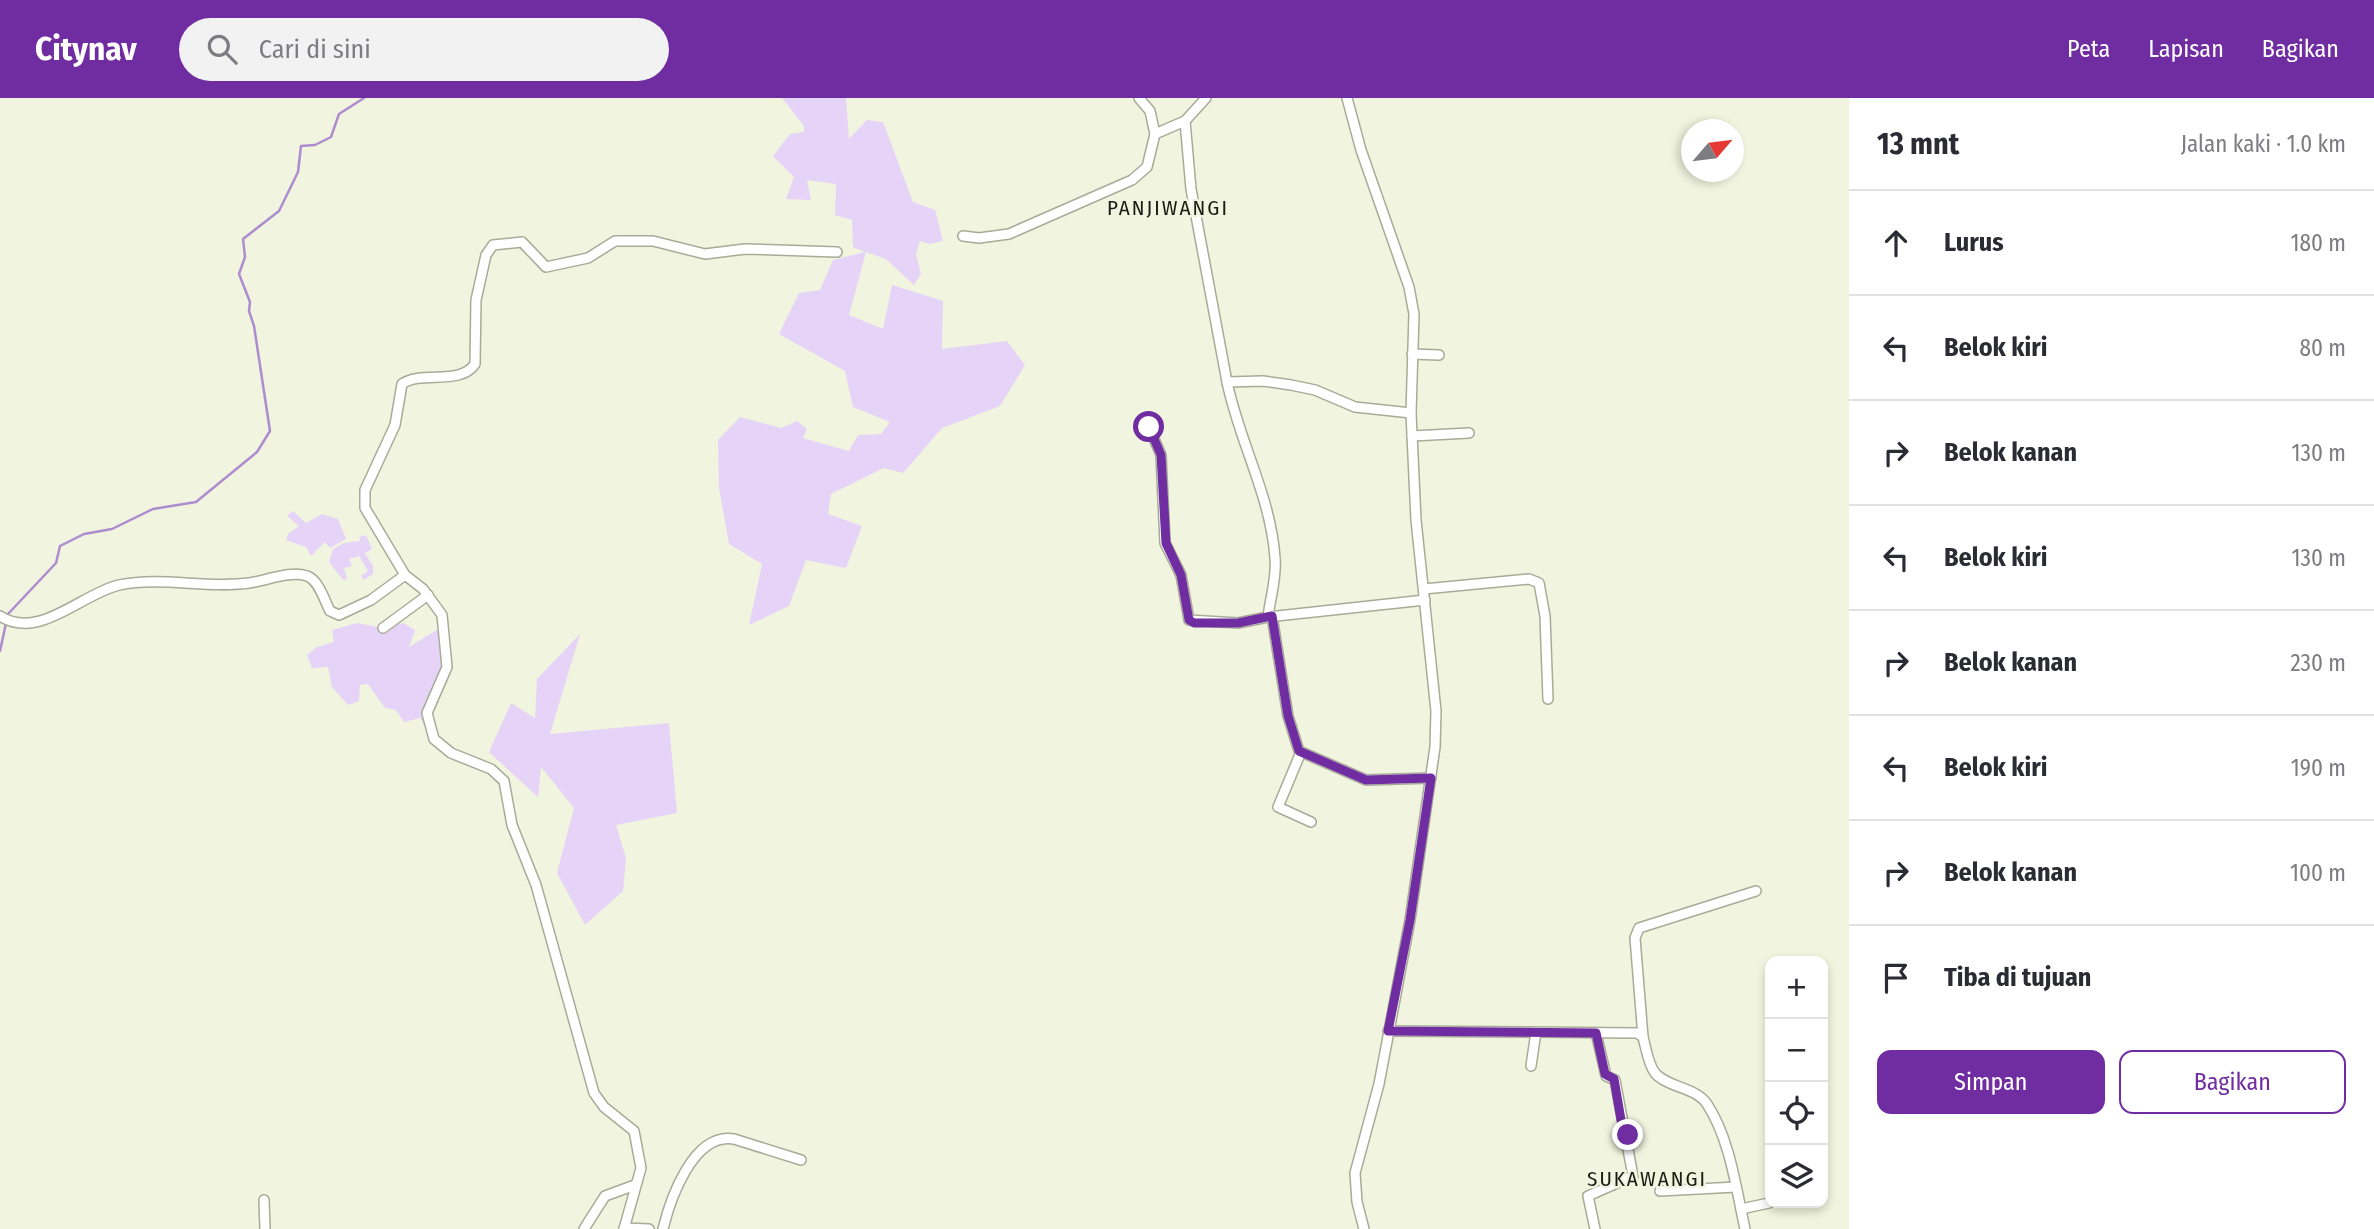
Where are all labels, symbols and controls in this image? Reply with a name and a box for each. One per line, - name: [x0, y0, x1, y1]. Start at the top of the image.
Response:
- search box: [179, 18, 669, 81]
- text: Citynav: [35, 29, 137, 69]
- icon: search: [203, 30, 241, 68]
- text: Cari di sini: [259, 34, 371, 65]
- text: Peta: [2067, 35, 2110, 63]
- text: Lapisan: [2148, 35, 2224, 63]
- text: Bagikan: [2262, 35, 2339, 63]
- north arrow: [1681, 119, 1744, 182]
- text: 13 mnt: [1877, 126, 1959, 162]
- text: Jalan kaki · 1.0 km: [2181, 130, 2346, 158]
- district label: PANJIWANGI: [1107, 195, 1229, 221]
- icon: ahead: [1877, 224, 1915, 262]
- text: Lurus: [1944, 227, 2004, 258]
- text: 180 m: [2290, 229, 2346, 257]
- icon: left: [1877, 329, 1915, 367]
- text: Belok kiri: [1944, 332, 2047, 363]
- text: 80 m: [2299, 334, 2346, 362]
- route start: [1133, 411, 1164, 442]
- icon: right: [1877, 434, 1915, 472]
- text: Belok kanan: [1944, 437, 2077, 468]
- text: 130 m: [2292, 439, 2346, 467]
- icon: left: [1877, 539, 1915, 577]
- text: Belok kiri: [1944, 542, 2047, 573]
- text: 130 m: [2292, 544, 2346, 572]
- icon: right: [1877, 644, 1915, 682]
- text: Belok kanan: [1944, 647, 2077, 678]
- text: 230 m: [2290, 649, 2346, 677]
- icon: left: [1877, 749, 1915, 787]
- text: Belok kiri: [1944, 752, 2047, 783]
- text: 190 m: [2291, 754, 2346, 782]
- icon: right: [1877, 854, 1915, 892]
- text: Belok kanan: [1944, 857, 2077, 888]
- text: 100 m: [2290, 859, 2346, 887]
- map controls: [1765, 956, 1828, 1208]
- button: +: [1765, 956, 1828, 1019]
- icon: arrive: [1877, 959, 1915, 997]
- text: Tiba di tujuan: [1944, 962, 2091, 993]
- button: −: [1765, 1019, 1828, 1082]
- button: Simpan: [1877, 1050, 2105, 1114]
- button: Bagikan: [2119, 1050, 2346, 1114]
- button: locate: [1765, 1082, 1828, 1145]
- route end: [1612, 1119, 1643, 1150]
- button: layers: [1765, 1145, 1828, 1208]
- district label: SUKAWANGI: [1587, 1166, 1707, 1192]

